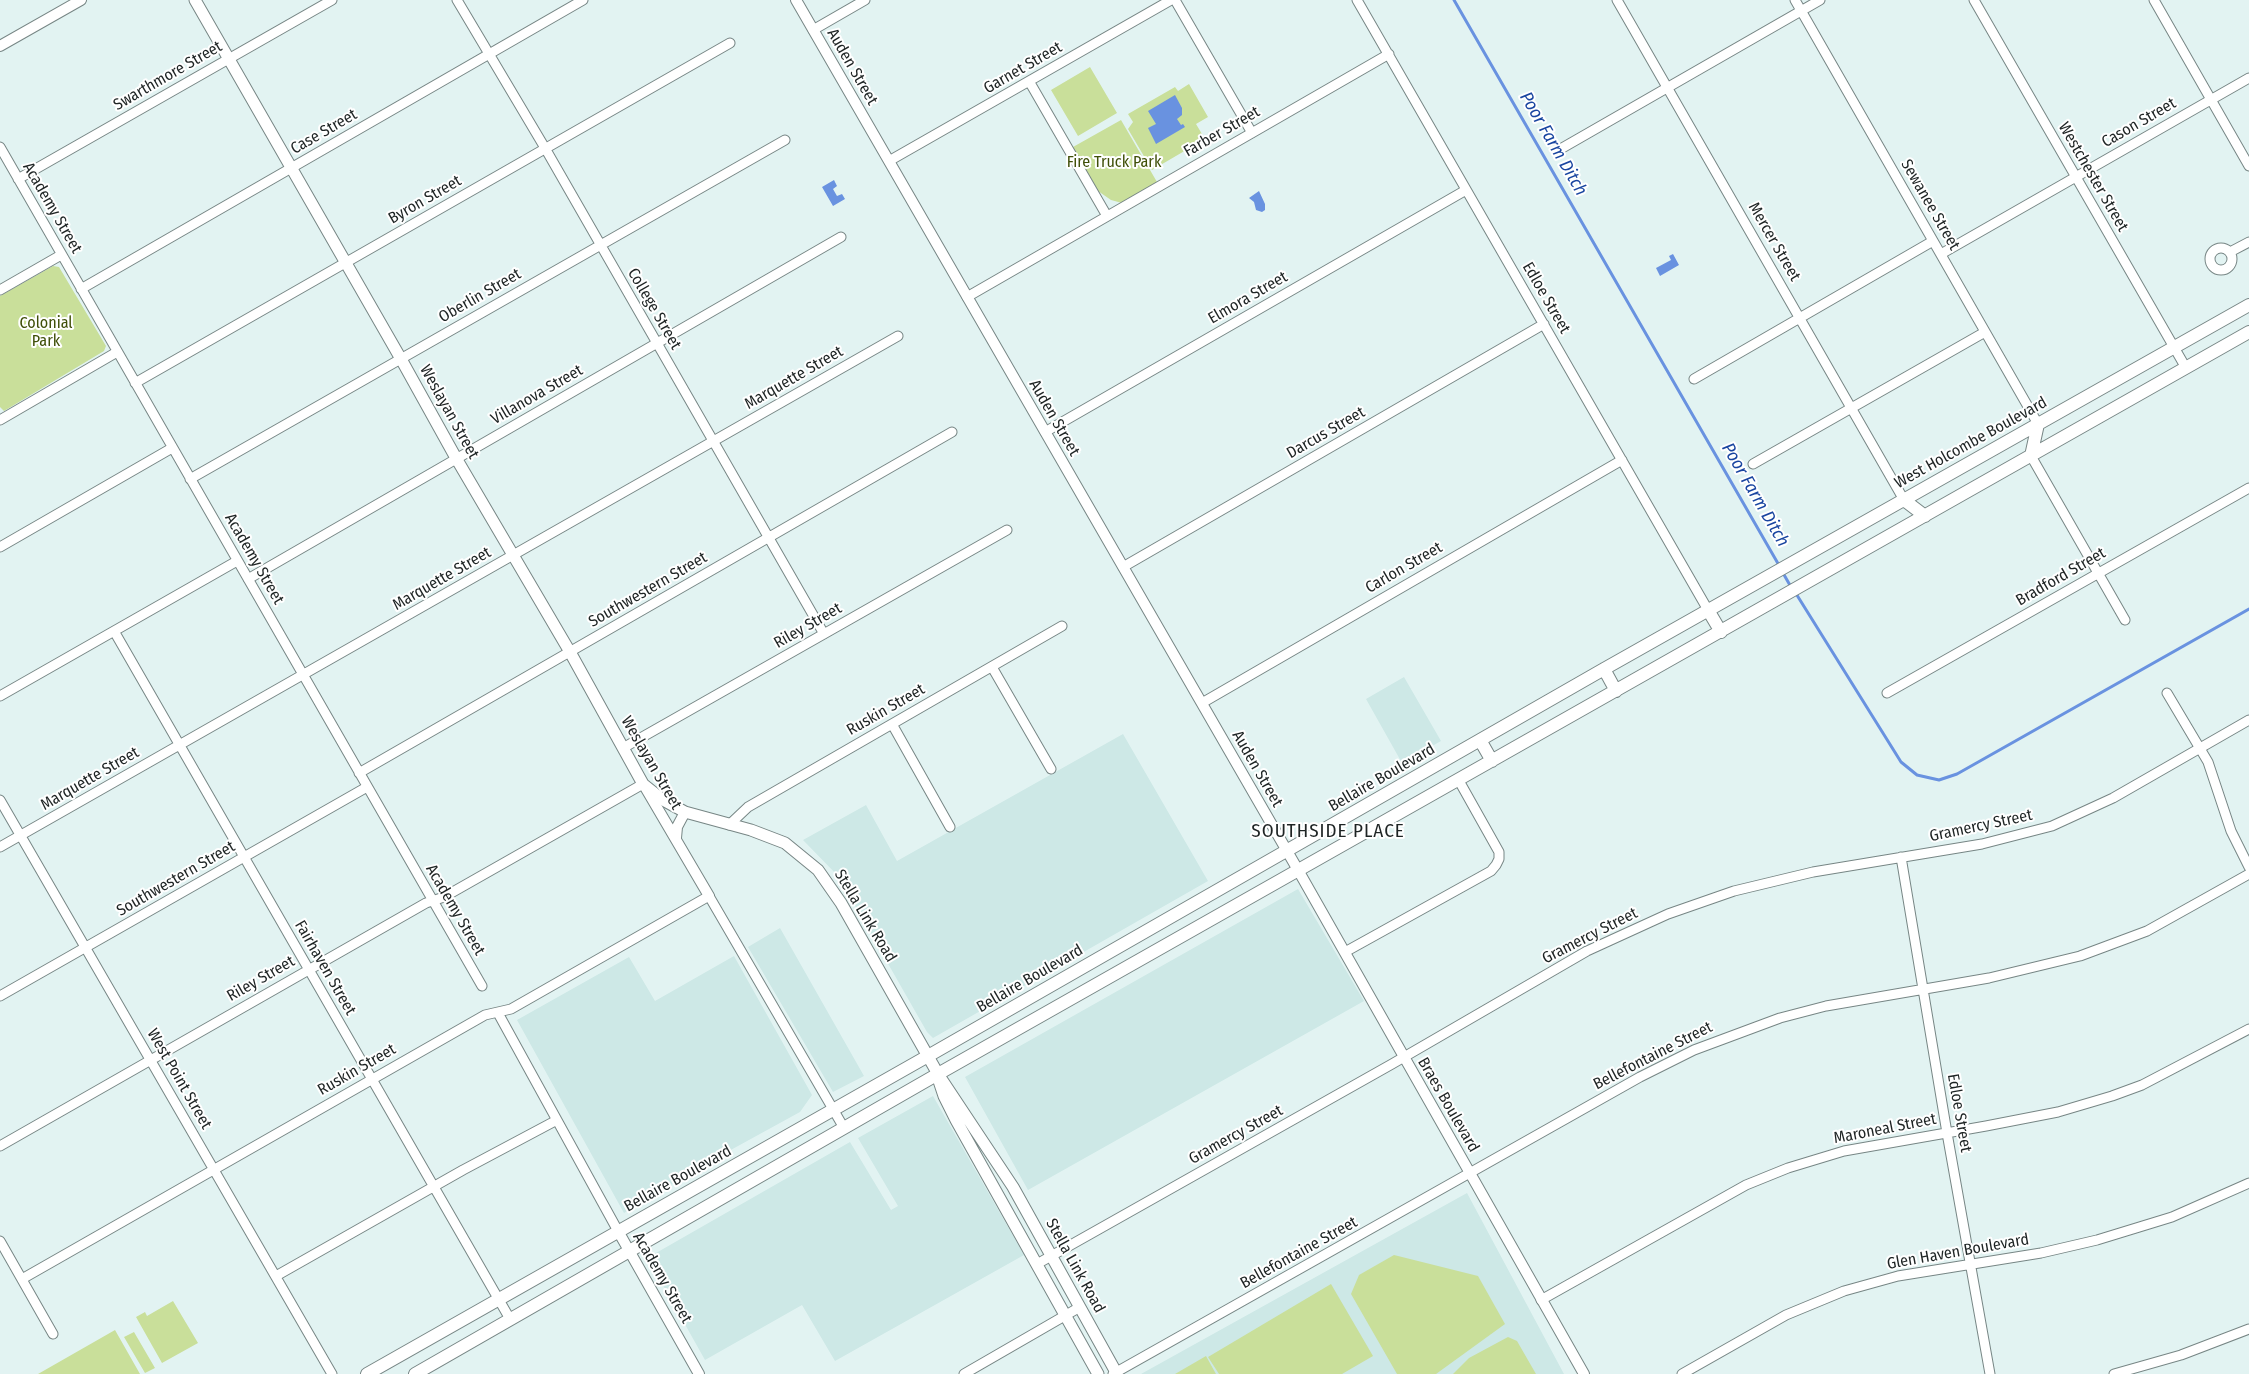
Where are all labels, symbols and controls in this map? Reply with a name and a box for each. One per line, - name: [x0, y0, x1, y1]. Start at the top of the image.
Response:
- street label: Auden Street: [822, 25, 882, 109]
- street label: Swarthmore Street: [110, 37, 226, 115]
- street label: Garnet Street: [980, 38, 1066, 98]
- water label: Poor Farm Ditch: [1515, 88, 1591, 200]
- street label: Cason Street: [2098, 94, 2180, 152]
- street label: Farber Street: [1181, 103, 1263, 161]
- street label: Case Street: [287, 105, 361, 159]
- street label: Westchester Street: [2054, 119, 2132, 235]
- park label: Fire Truck Park: [1067, 153, 1161, 173]
- street label: Sewanee Street: [1896, 156, 1964, 254]
- street label: Academy Street: [18, 159, 86, 257]
- street label: Byron Street: [385, 171, 465, 229]
- street label: Mercer Street: [1744, 199, 1804, 285]
- street label: Edloe Street: [1518, 259, 1574, 337]
- street label: Oberlin Street: [435, 265, 525, 327]
- street label: College Street: [623, 265, 685, 353]
- street label: Elmora Street: [1205, 268, 1291, 328]
- park label: Colonial Park: [19, 314, 73, 352]
- street label: Marquette Street: [741, 342, 847, 414]
- street label: Villanova Street: [488, 361, 586, 429]
- street label: Weslayan Street: [415, 362, 483, 462]
- street label: Auden Street: [1024, 376, 1084, 460]
- street label: West Holcombe Boulevard: [1891, 393, 2051, 493]
- street label: Darcus Street: [1283, 403, 1369, 463]
- water label: Poor Farm Ditch: [1717, 439, 1793, 551]
- street label: Academy Street: [220, 510, 288, 608]
- street label: Carlon Street: [1362, 538, 1446, 598]
- street label: Marquette Street: [389, 543, 495, 615]
- street label: Bradford Street: [2013, 544, 2109, 610]
- street label: Southwestern Street: [585, 548, 711, 632]
- street label: Riley Street: [771, 599, 845, 653]
- street label: Ruskin Street: [844, 680, 928, 740]
- street label: Weslayan Street: [617, 713, 685, 813]
- street label: Auden Street: [1227, 727, 1287, 811]
- street label: Bellaire Boulevard: [1325, 740, 1439, 816]
- street label: Marquette Street: [37, 743, 143, 815]
- street label: Gramercy Street: [1928, 806, 2034, 846]
- district label: SOUTHSIDE PLACE: [1249, 821, 1407, 843]
- street label: Southwestern Street: [113, 837, 239, 921]
- street label: Academy Street: [421, 861, 489, 959]
- street label: Stella Link Road: [830, 866, 900, 966]
- street label: Gramercy Street: [1539, 904, 1641, 968]
- street label: Fairhaven Street: [290, 917, 360, 1019]
- street label: Bellaire Boulevard: [973, 941, 1087, 1017]
- street label: Riley Street: [224, 952, 298, 1006]
- street label: Bellefontaine Street: [1590, 1018, 1716, 1094]
- street label: West Point Street: [143, 1025, 215, 1133]
- street label: Ruskin Street: [315, 1040, 399, 1100]
- street label: Braes Boulevard: [1413, 1054, 1483, 1156]
- street label: Edloe Street: [1943, 1072, 1975, 1154]
- street label: Gramercy Street: [1186, 1101, 1286, 1169]
- street label: Maroneal Street: [1832, 1110, 1938, 1148]
- street label: Bellaire Boulevard: [621, 1142, 735, 1216]
- street label: Bellefontaine Street: [1237, 1213, 1361, 1293]
- street label: Stella Link Road: [1041, 1216, 1109, 1316]
- street label: Academy Street: [628, 1229, 696, 1327]
- street label: Glen Haven Boulevard: [1886, 1230, 2030, 1274]

